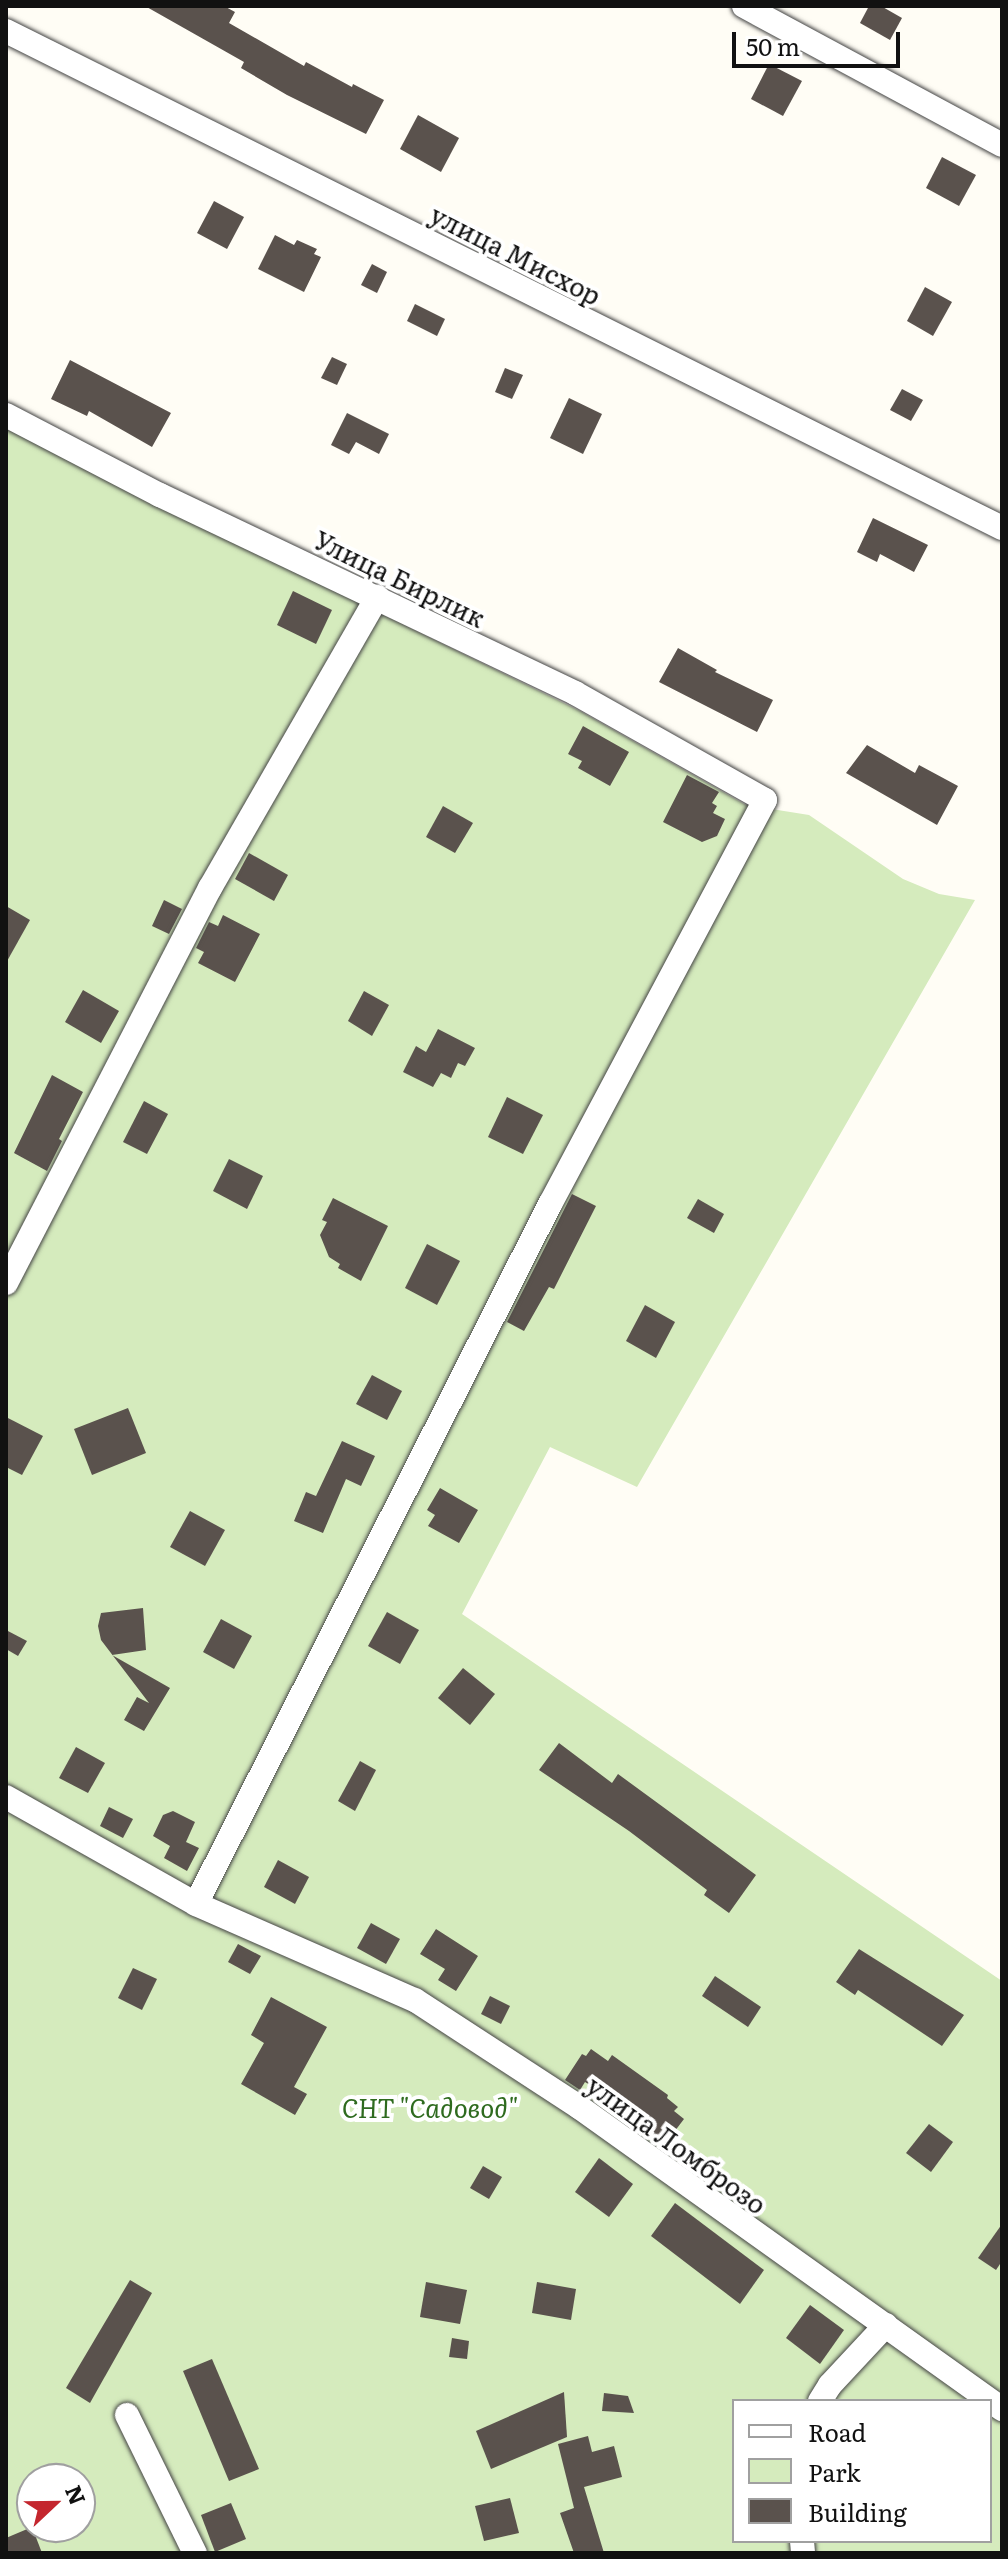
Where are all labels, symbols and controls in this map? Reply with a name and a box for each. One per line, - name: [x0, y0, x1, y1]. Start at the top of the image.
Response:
- scale bar: [736, 16, 904, 66]
- text: 50 m: [746, 28, 800, 63]
- street label: улица Мисхор: [425, 198, 607, 310]
- street label: Улица Бирлик: [309, 523, 491, 633]
- street label: улица Ломброзо: [581, 2068, 773, 2220]
- park label: СНТ "Садовод": [342, 2091, 518, 2123]
- legend: [732, 2399, 992, 2543]
- text: Road: [808, 2414, 866, 2449]
- text: Park: [808, 2454, 861, 2489]
- north arrow: [16, 2463, 96, 2543]
- text: N: [58, 2480, 96, 2509]
- text: Building: [808, 2494, 907, 2529]

